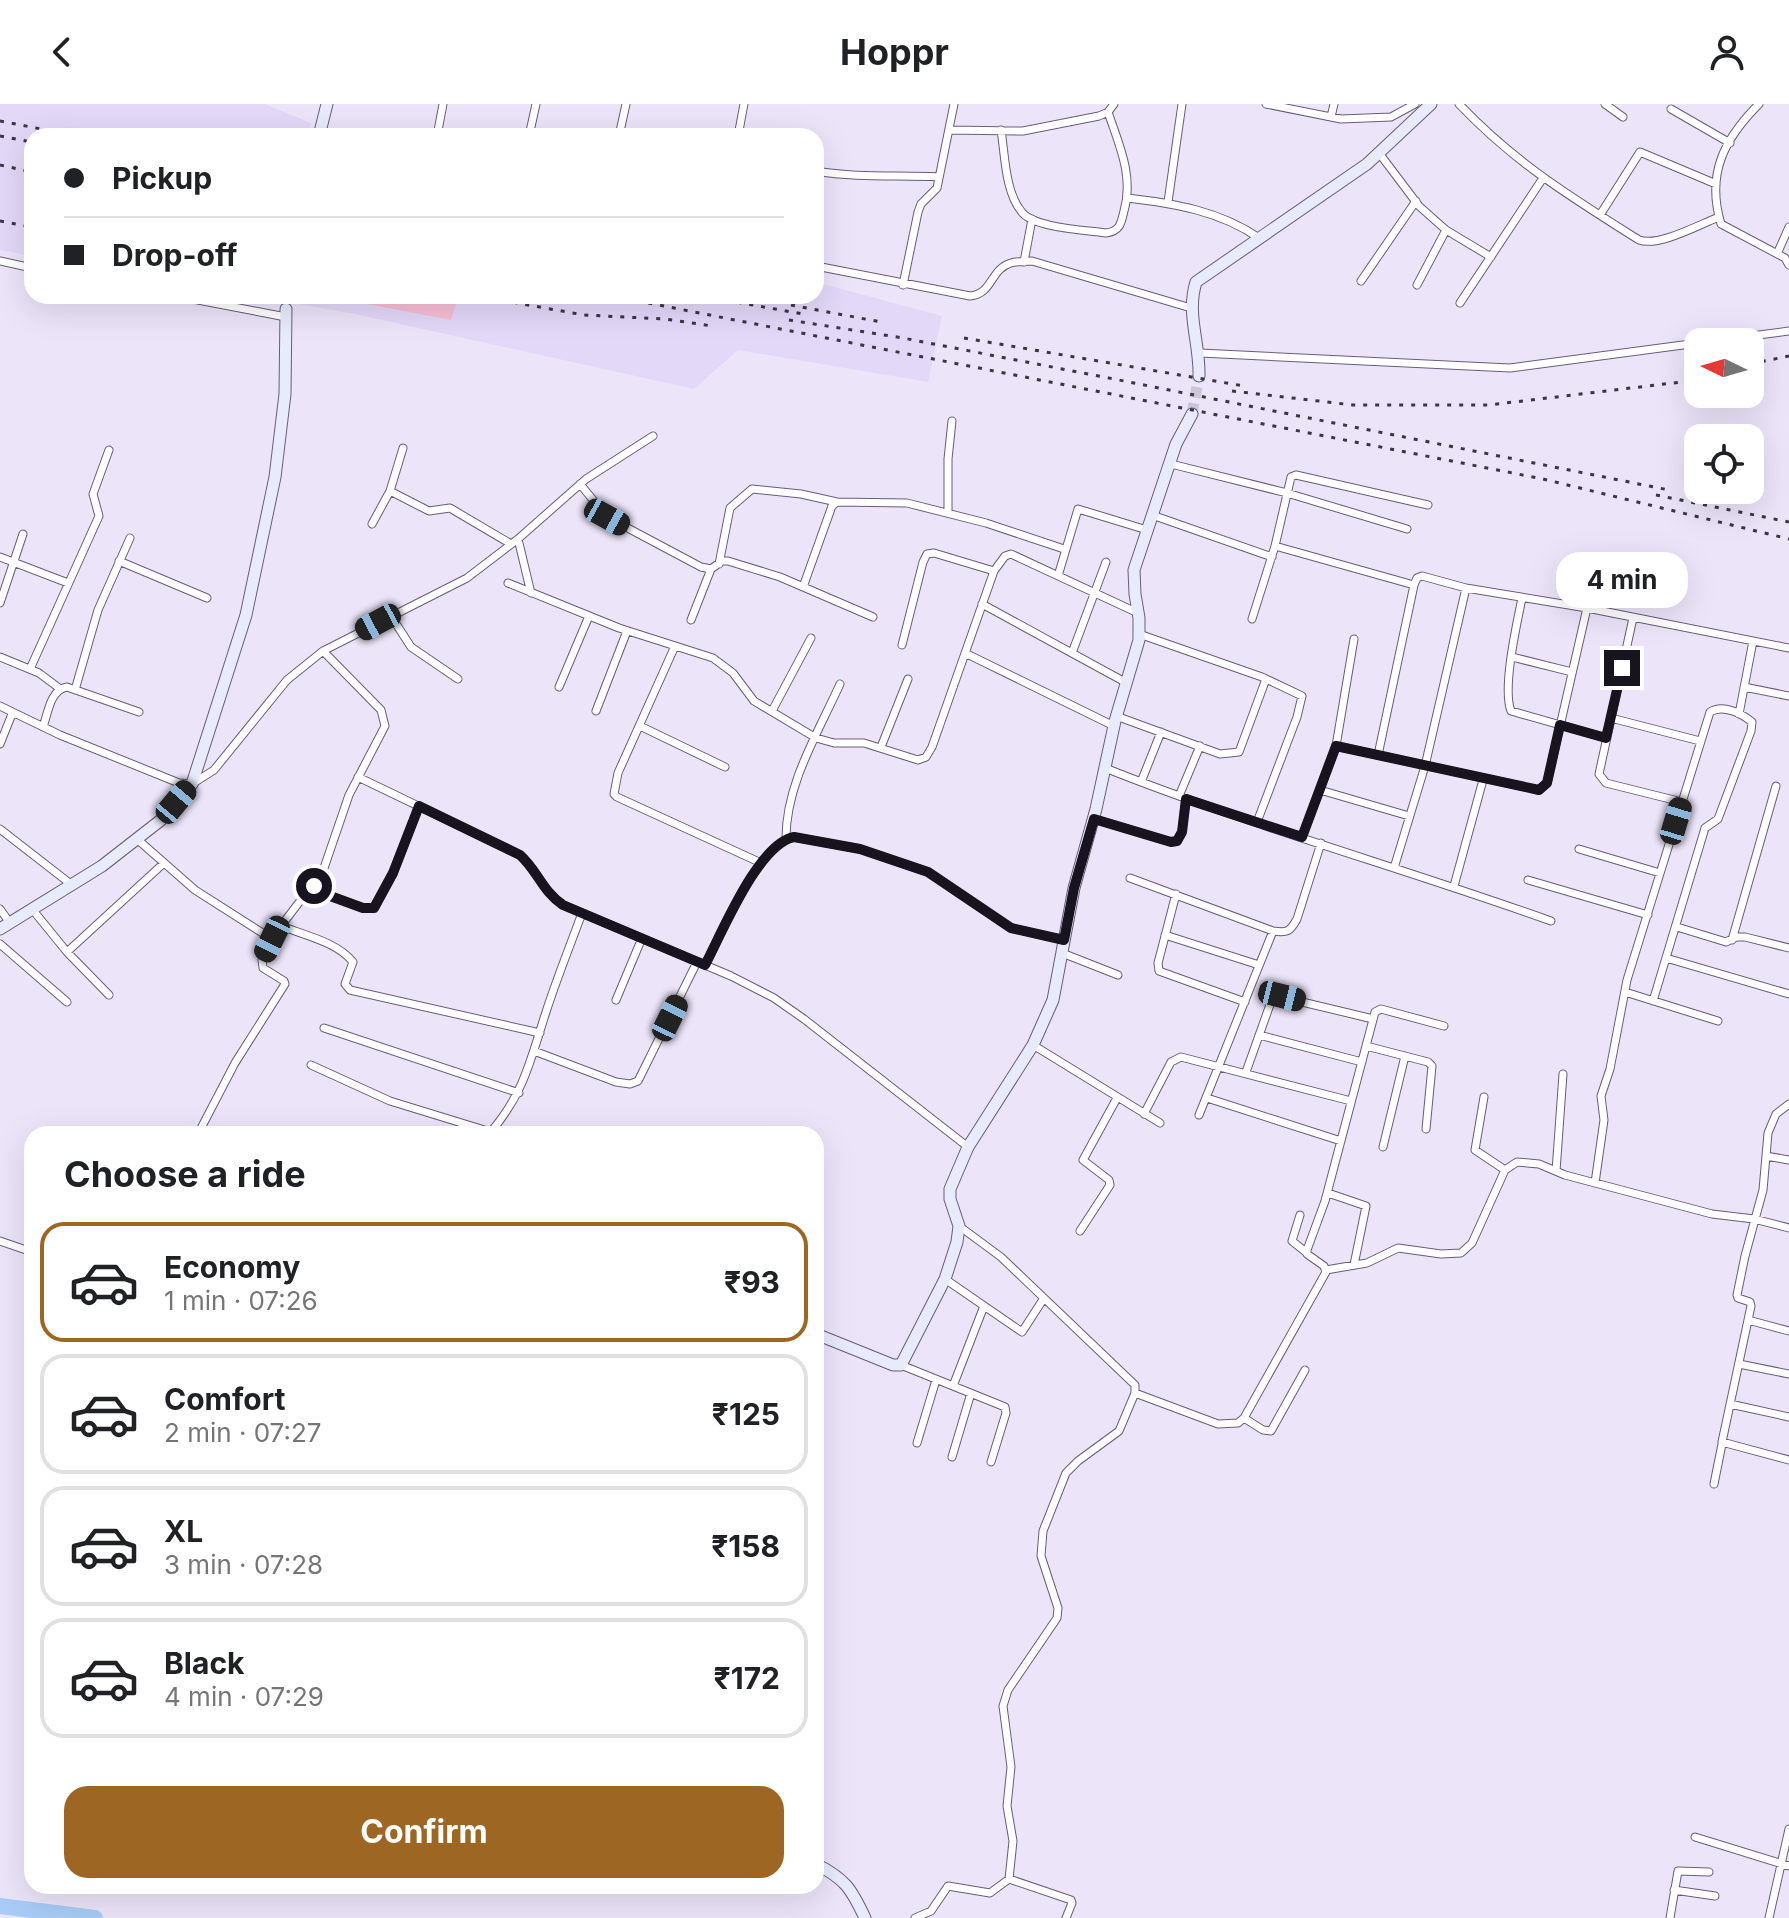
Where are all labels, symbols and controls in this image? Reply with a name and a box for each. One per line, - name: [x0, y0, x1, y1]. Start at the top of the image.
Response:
- icon: back: [40, 30, 84, 74]
- text: Hoppr: [840, 30, 949, 74]
- icon: person: [1705, 30, 1749, 74]
- text: Pickup: [112, 160, 212, 196]
- text: Drop-off: [112, 237, 238, 273]
- north arrow: [1684, 328, 1764, 408]
- map controls: [1684, 328, 1764, 504]
- button: locate: [1684, 424, 1764, 504]
- car: [580, 495, 634, 539]
- callout: 4 min: [1556, 552, 1688, 608]
- text: 4 min: [1587, 564, 1657, 595]
- car: [351, 600, 405, 644]
- route end: [1604, 650, 1640, 686]
- car: [151, 776, 201, 828]
- car: [1658, 795, 1694, 847]
- route start: [296, 868, 332, 904]
- car: [251, 912, 293, 966]
- car: [1256, 979, 1308, 1013]
- car: [649, 991, 691, 1045]
- text: Choose a ride: [64, 1152, 306, 1196]
- icon: car: [68, 1246, 140, 1318]
- text: Economy: [164, 1249, 300, 1285]
- text: ₹93: [724, 1264, 780, 1300]
- text: 1 min · 07:26: [164, 1285, 318, 1316]
- icon: car: [68, 1378, 140, 1450]
- text: Comfort: [164, 1381, 285, 1417]
- text: ₹125: [712, 1396, 780, 1432]
- text: 2 min · 07:27: [164, 1417, 322, 1448]
- icon: car: [68, 1510, 140, 1582]
- text: XL: [164, 1513, 203, 1549]
- text: ₹158: [711, 1528, 780, 1564]
- text: 3 min · 07:28: [164, 1549, 323, 1580]
- icon: car: [68, 1642, 140, 1714]
- text: Black: [164, 1645, 244, 1681]
- text: ₹172: [714, 1660, 780, 1696]
- text: 4 min · 07:29: [164, 1681, 324, 1712]
- button: Confirm: [64, 1786, 784, 1878]

